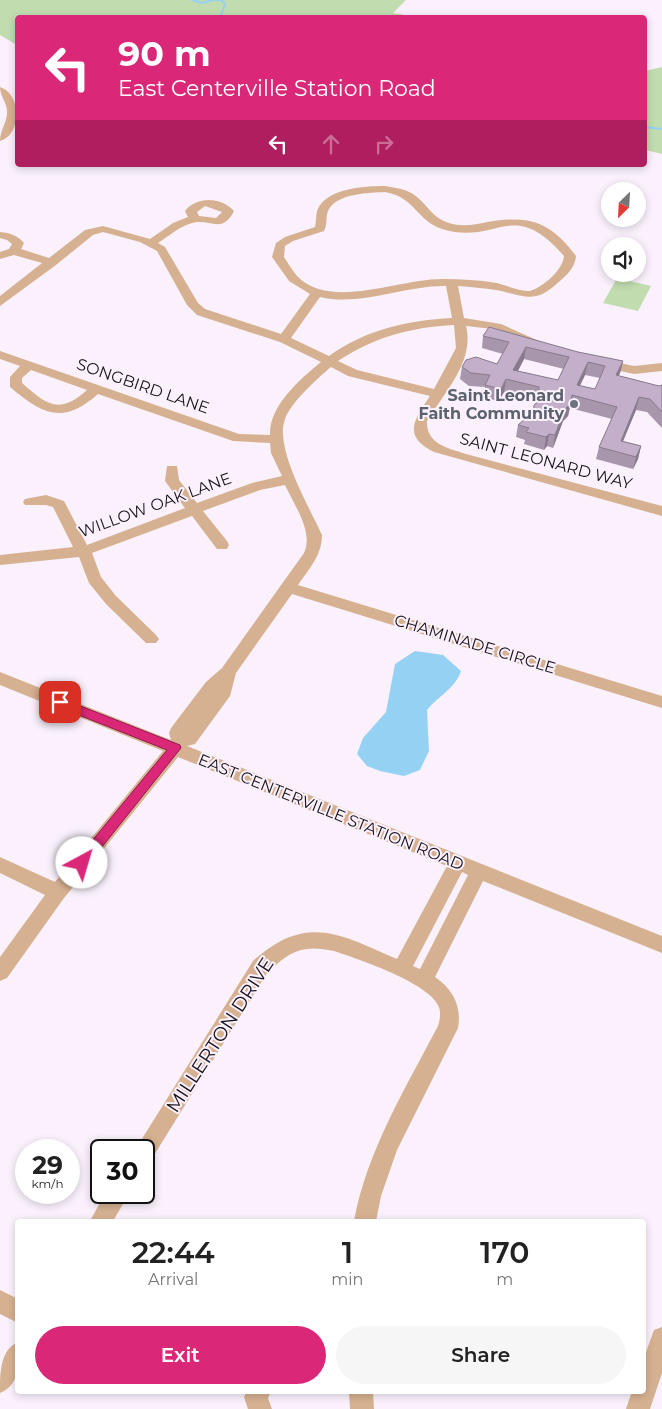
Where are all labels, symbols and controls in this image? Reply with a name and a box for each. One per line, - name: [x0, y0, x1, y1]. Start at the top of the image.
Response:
- text: 90 m: [118, 32, 211, 75]
- icon: left: [35, 35, 100, 100]
- text: East Centerville Station Road: [118, 75, 436, 102]
- icon: left: [264, 130, 292, 158]
- icon: ahead: [317, 130, 345, 158]
- icon: right: [370, 130, 398, 158]
- north arrow: [601, 182, 646, 228]
- map controls: [601, 182, 646, 282]
- button: sound: [601, 237, 646, 282]
- street label: SONGBIRD LANE: [74, 354, 212, 418]
- place label: Saint Leonard Faith Community: [418, 386, 564, 423]
- marker: Saint Leonard Faith Community: [568, 398, 580, 410]
- street label: SAINT LEONARD WAY: [458, 429, 635, 493]
- street label: WILLOW OAK LANE: [76, 469, 234, 541]
- street label: CHAMINADE CIRCLE: [392, 610, 558, 678]
- pin: [39, 681, 81, 723]
- icon: arrive: [46, 688, 74, 716]
- street label: EAST CENTERVILLE STATION ROAD: [195, 750, 467, 874]
- position arrow: [55, 836, 107, 888]
- street label: MILLERTON DRIVE: [161, 953, 279, 1117]
- speed limit sign: 30: [90, 1139, 155, 1204]
- text: 29: [32, 1150, 63, 1180]
- text: km/h: [31, 1176, 64, 1191]
- text: 22:44: [132, 1234, 215, 1271]
- text: 1: [342, 1234, 353, 1271]
- text: 170: [480, 1234, 529, 1271]
- text: Arrival: [148, 1270, 198, 1289]
- text: min: [331, 1270, 363, 1289]
- text: m: [496, 1270, 513, 1289]
- button: Exit: [35, 1326, 326, 1384]
- button: Share: [336, 1326, 626, 1384]

